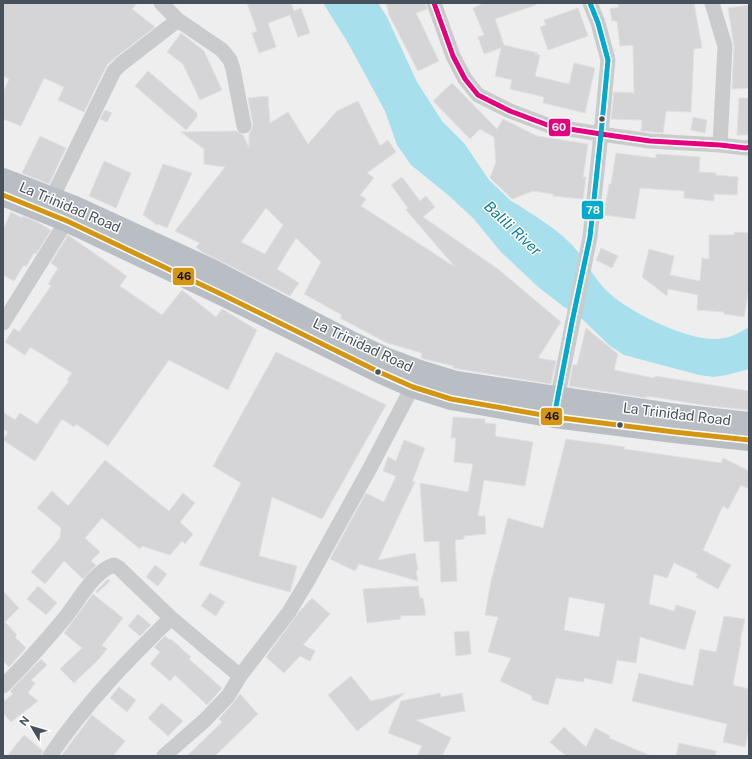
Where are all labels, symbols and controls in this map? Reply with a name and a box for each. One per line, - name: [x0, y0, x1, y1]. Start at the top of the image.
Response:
- unlabelled marker: [597, 114, 607, 124]
- line badge: 60: [548, 118, 571, 137]
- text: 60: [552, 121, 566, 133]
- street label: La Trinidad Road: [17, 178, 123, 236]
- water label: Balili River: [481, 197, 545, 259]
- line badge: 78: [581, 200, 604, 220]
- text: 78: [586, 204, 600, 216]
- line badge: 46: [172, 267, 195, 286]
- text: 46: [177, 270, 191, 282]
- street label: La Trinidad Road: [310, 315, 416, 375]
- unlabelled marker: [373, 367, 383, 377]
- street label: La Trinidad Road: [622, 399, 732, 429]
- line badge: 46: [540, 407, 563, 426]
- text: 46: [545, 410, 559, 422]
- unlabelled marker: [615, 420, 625, 430]
- north arrow: [12, 707, 52, 747]
- text: N: [17, 714, 31, 728]

